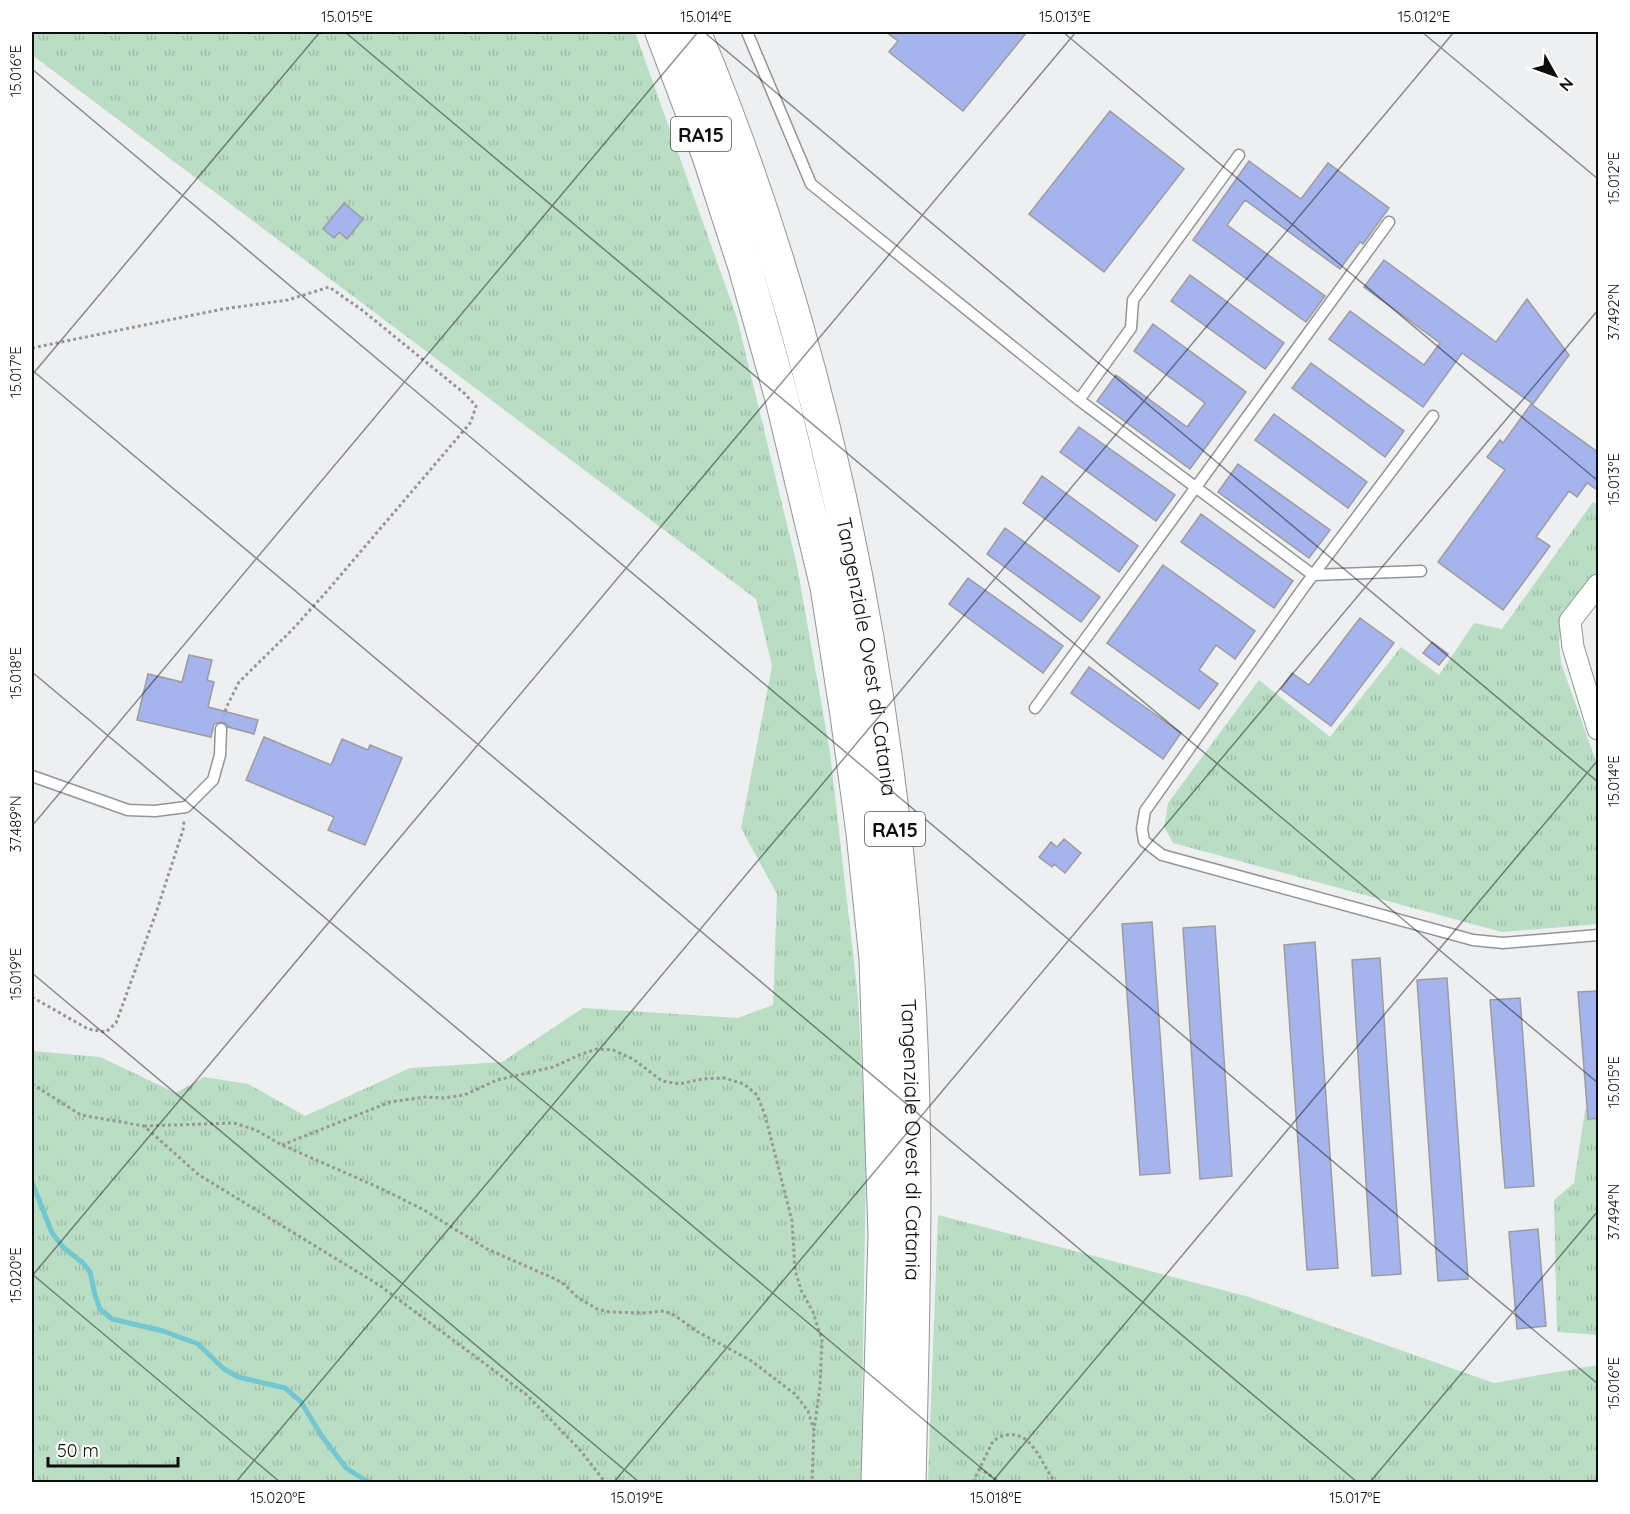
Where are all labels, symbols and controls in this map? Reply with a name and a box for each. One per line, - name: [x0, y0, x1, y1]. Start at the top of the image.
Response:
- text: 15.015°E: [321, 7, 373, 26]
- text: 15.014°E: [680, 7, 732, 26]
- text: 15.013°E: [1039, 7, 1091, 26]
- text: 15.012°E: [1398, 7, 1450, 26]
- text: 15.016°E: [6, 45, 25, 97]
- north arrow: [1525, 45, 1585, 105]
- text: N: [1555, 74, 1578, 96]
- road number: RA15: [671, 117, 731, 151]
- text: 15.012°E: [1604, 152, 1623, 204]
- text: 37.492°N: [1604, 283, 1623, 341]
- text: 15.017°E: [6, 346, 25, 398]
- text: 15.013°E: [1604, 453, 1623, 505]
- street label: Tangenziale Ovest di Catania: [831, 515, 903, 797]
- text: 15.018°E: [6, 647, 25, 699]
- text: 15.014°E: [1604, 755, 1623, 807]
- text: 37.489°N: [6, 795, 25, 853]
- road number: RA15: [865, 812, 925, 846]
- text: 15.019°E: [6, 948, 25, 1000]
- street label: Tangenziale Ovest di Catania: [896, 998, 927, 1281]
- text: 15.015°E: [1604, 1056, 1623, 1108]
- text: 37.494°N: [1604, 1184, 1623, 1240]
- text: 15.020°E: [6, 1247, 25, 1303]
- text: 15.016°E: [1604, 1357, 1623, 1409]
- scale bar: [48, 1430, 178, 1468]
- text: 50 m: [57, 1439, 99, 1462]
- text: 15.020°E: [250, 1488, 306, 1507]
- text: 15.019°E: [611, 1488, 663, 1507]
- text: 15.018°E: [970, 1488, 1022, 1507]
- text: 15.017°E: [1329, 1488, 1381, 1507]

